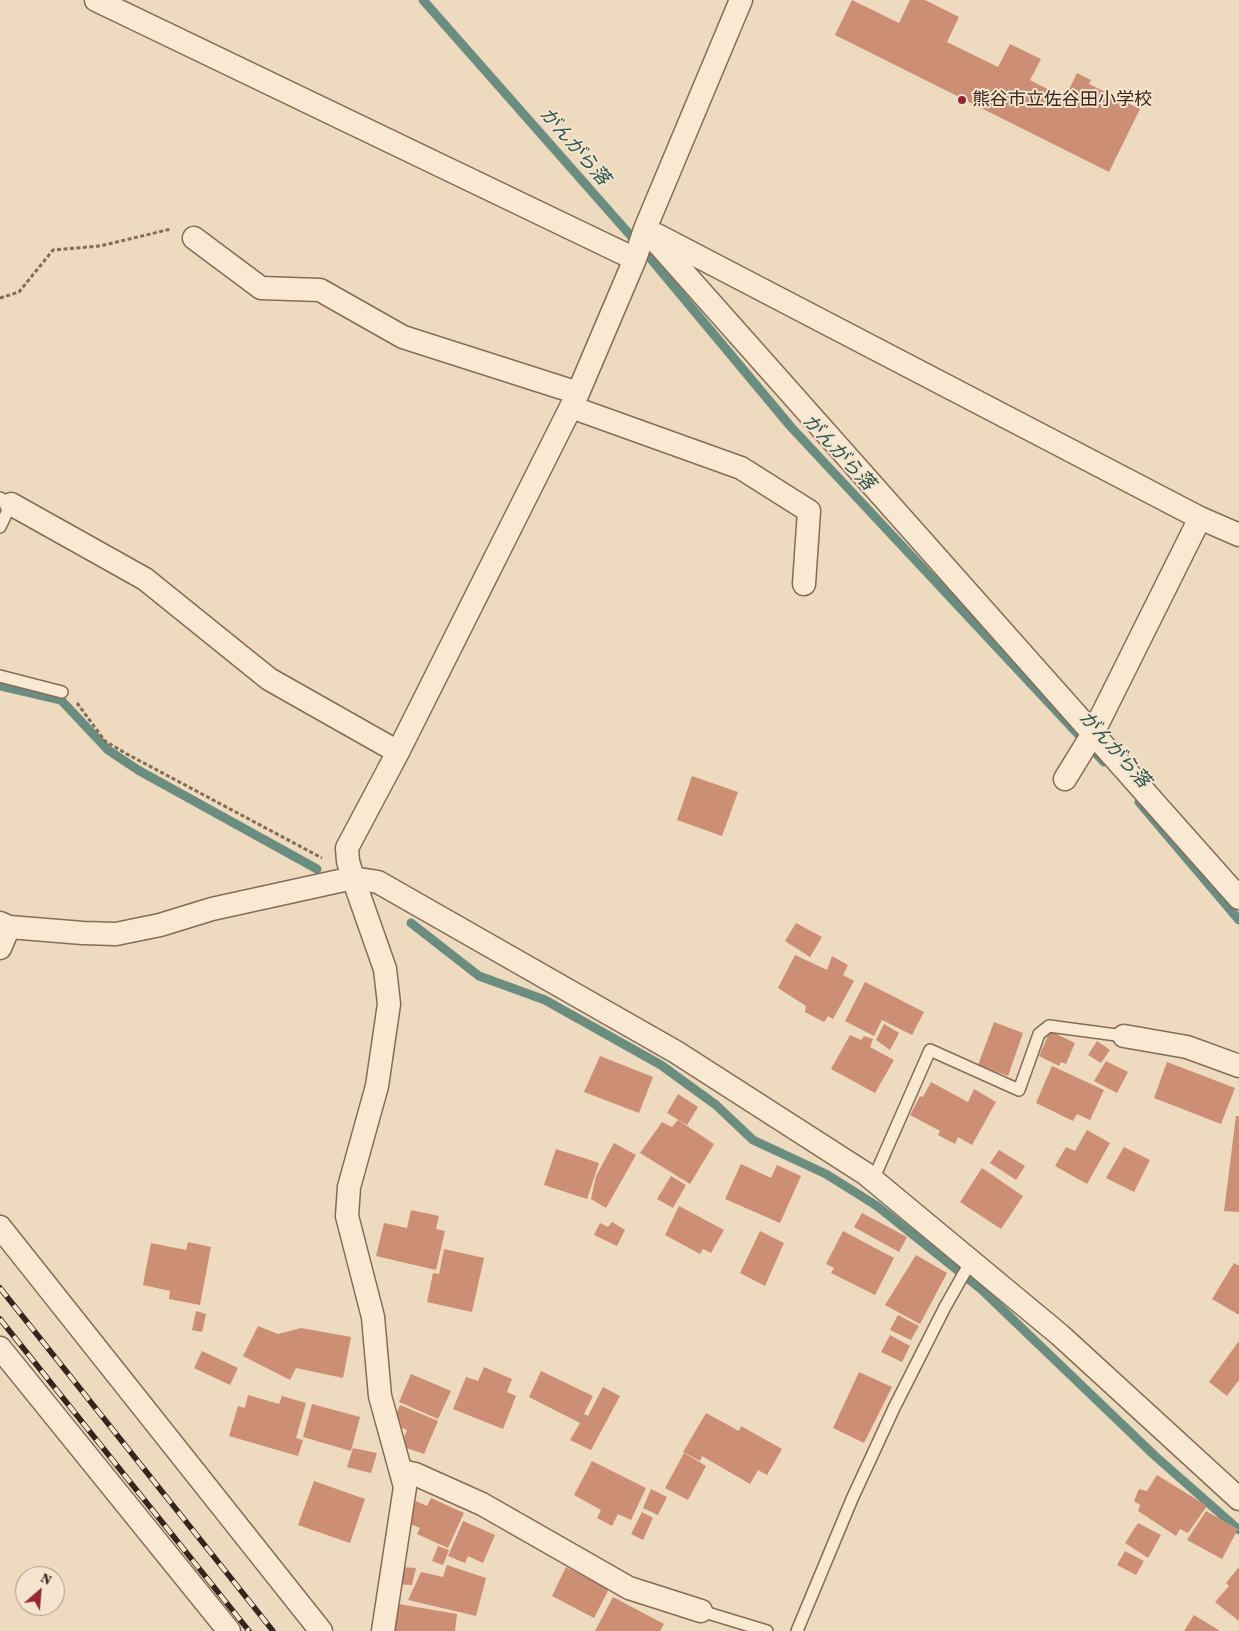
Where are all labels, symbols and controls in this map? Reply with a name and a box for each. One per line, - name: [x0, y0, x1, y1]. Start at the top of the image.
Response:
- place label: 熊谷市立佐谷田小学校: [972, 89, 1152, 111]
- marker: 熊谷市立佐谷田小学校: [956, 94, 968, 106]
- water label: がんがら落: [534, 104, 614, 190]
- water label: がんがら落: [797, 410, 879, 496]
- water label: がんがら落: [1074, 707, 1154, 793]
- north arrow: [15, 1566, 65, 1616]
- text: N: [37, 1567, 55, 1590]

